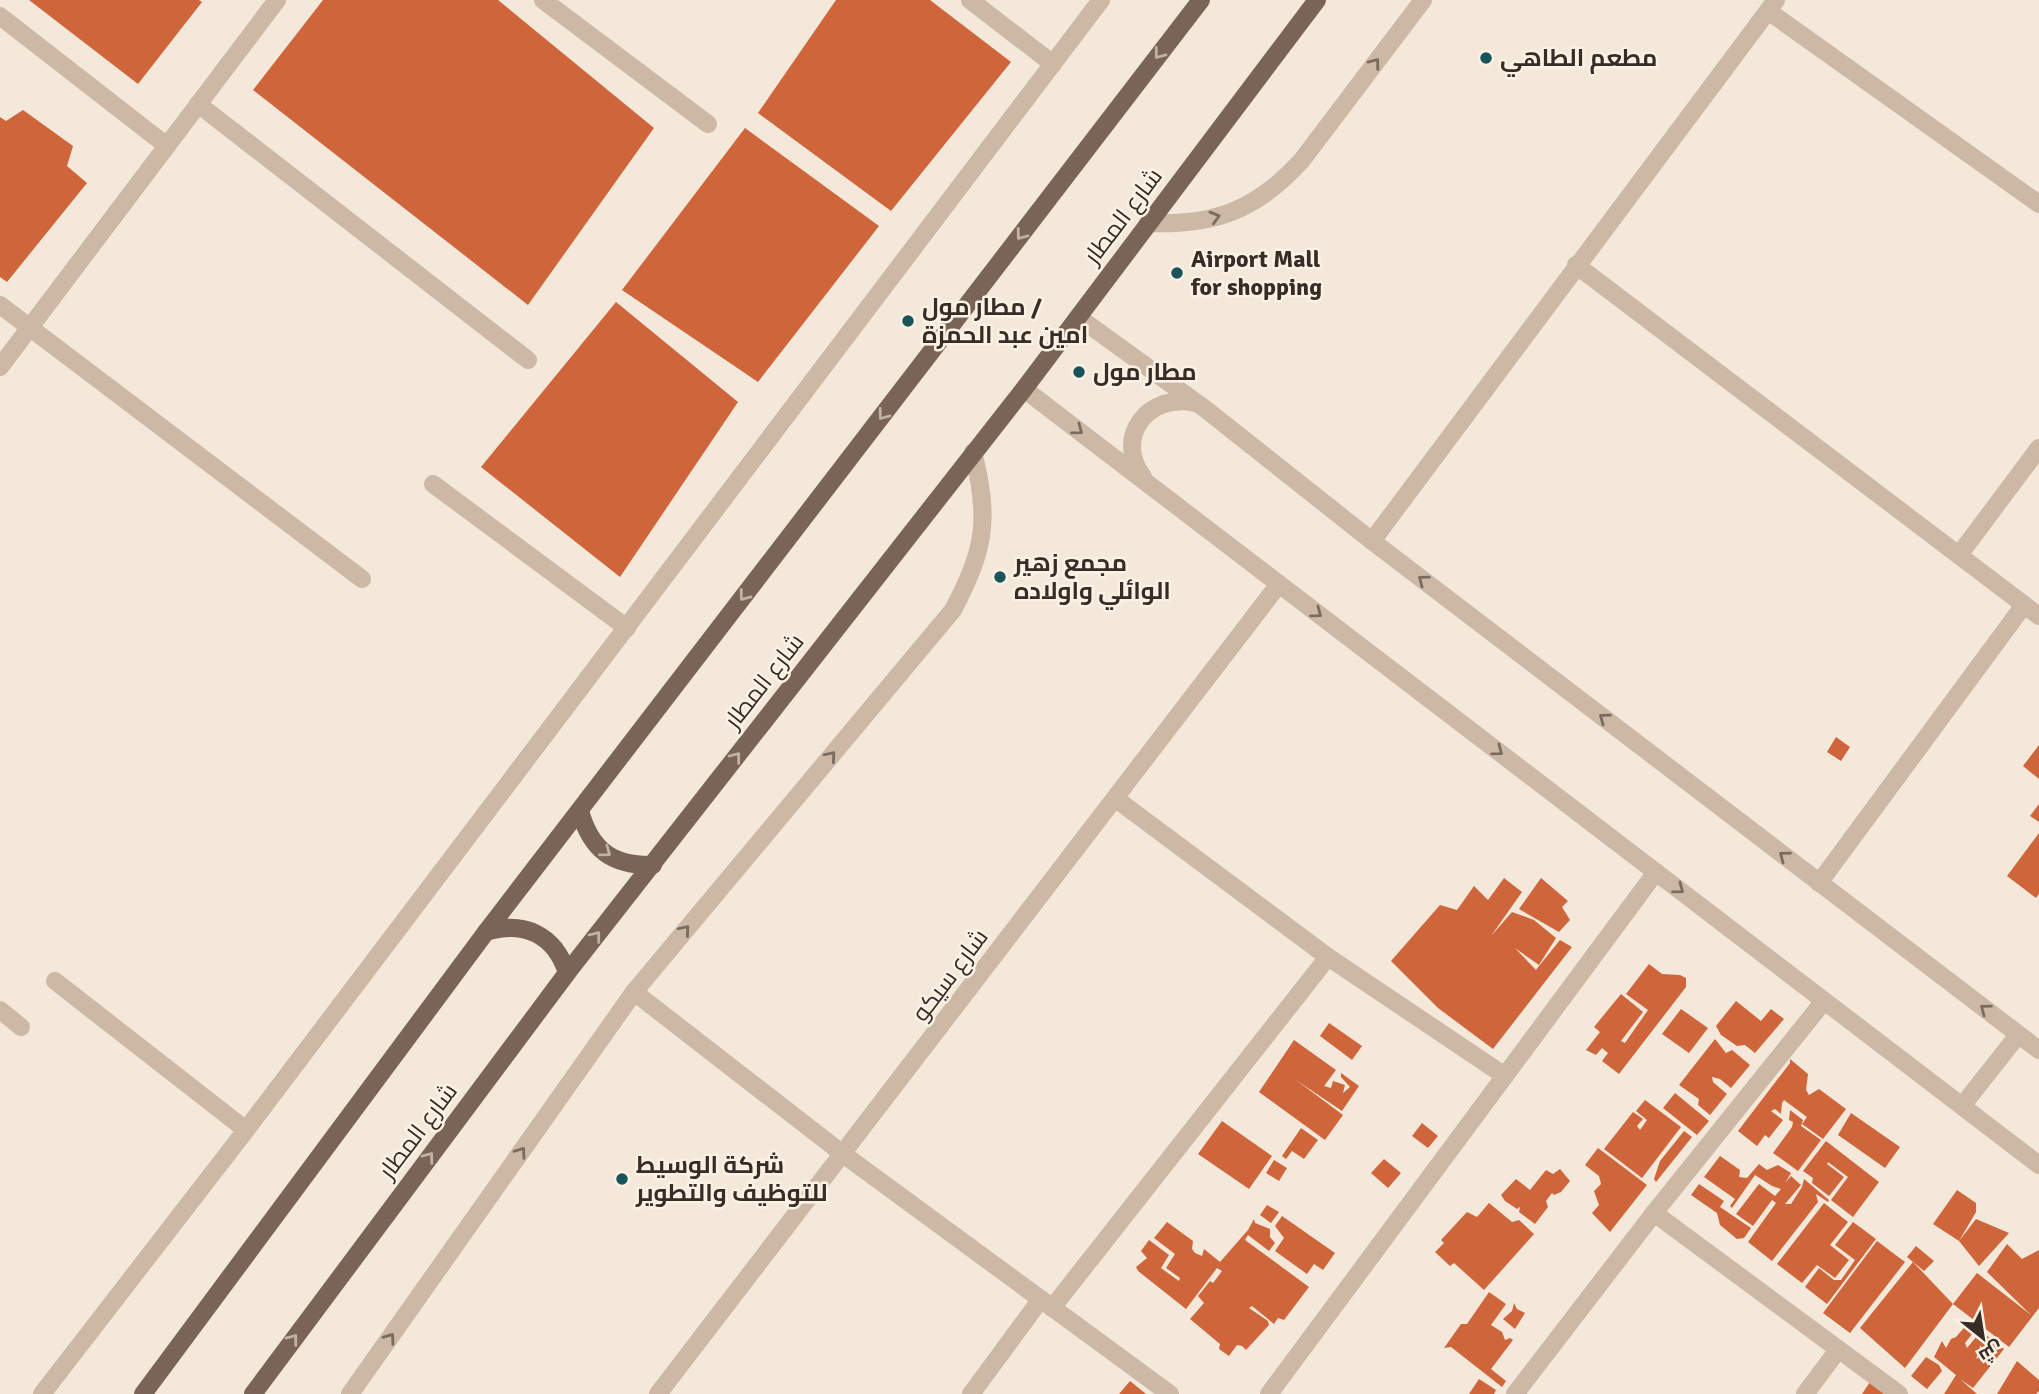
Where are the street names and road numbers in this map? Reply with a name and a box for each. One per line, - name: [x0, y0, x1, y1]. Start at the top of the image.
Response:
- street label: شارع المطار: [1076, 162, 1170, 272]
- street label: شارع المطار: [716, 627, 811, 737]
- street label: شارع سيكو: [905, 923, 995, 1028]
- street label: شارع المطار: [371, 1077, 465, 1187]

